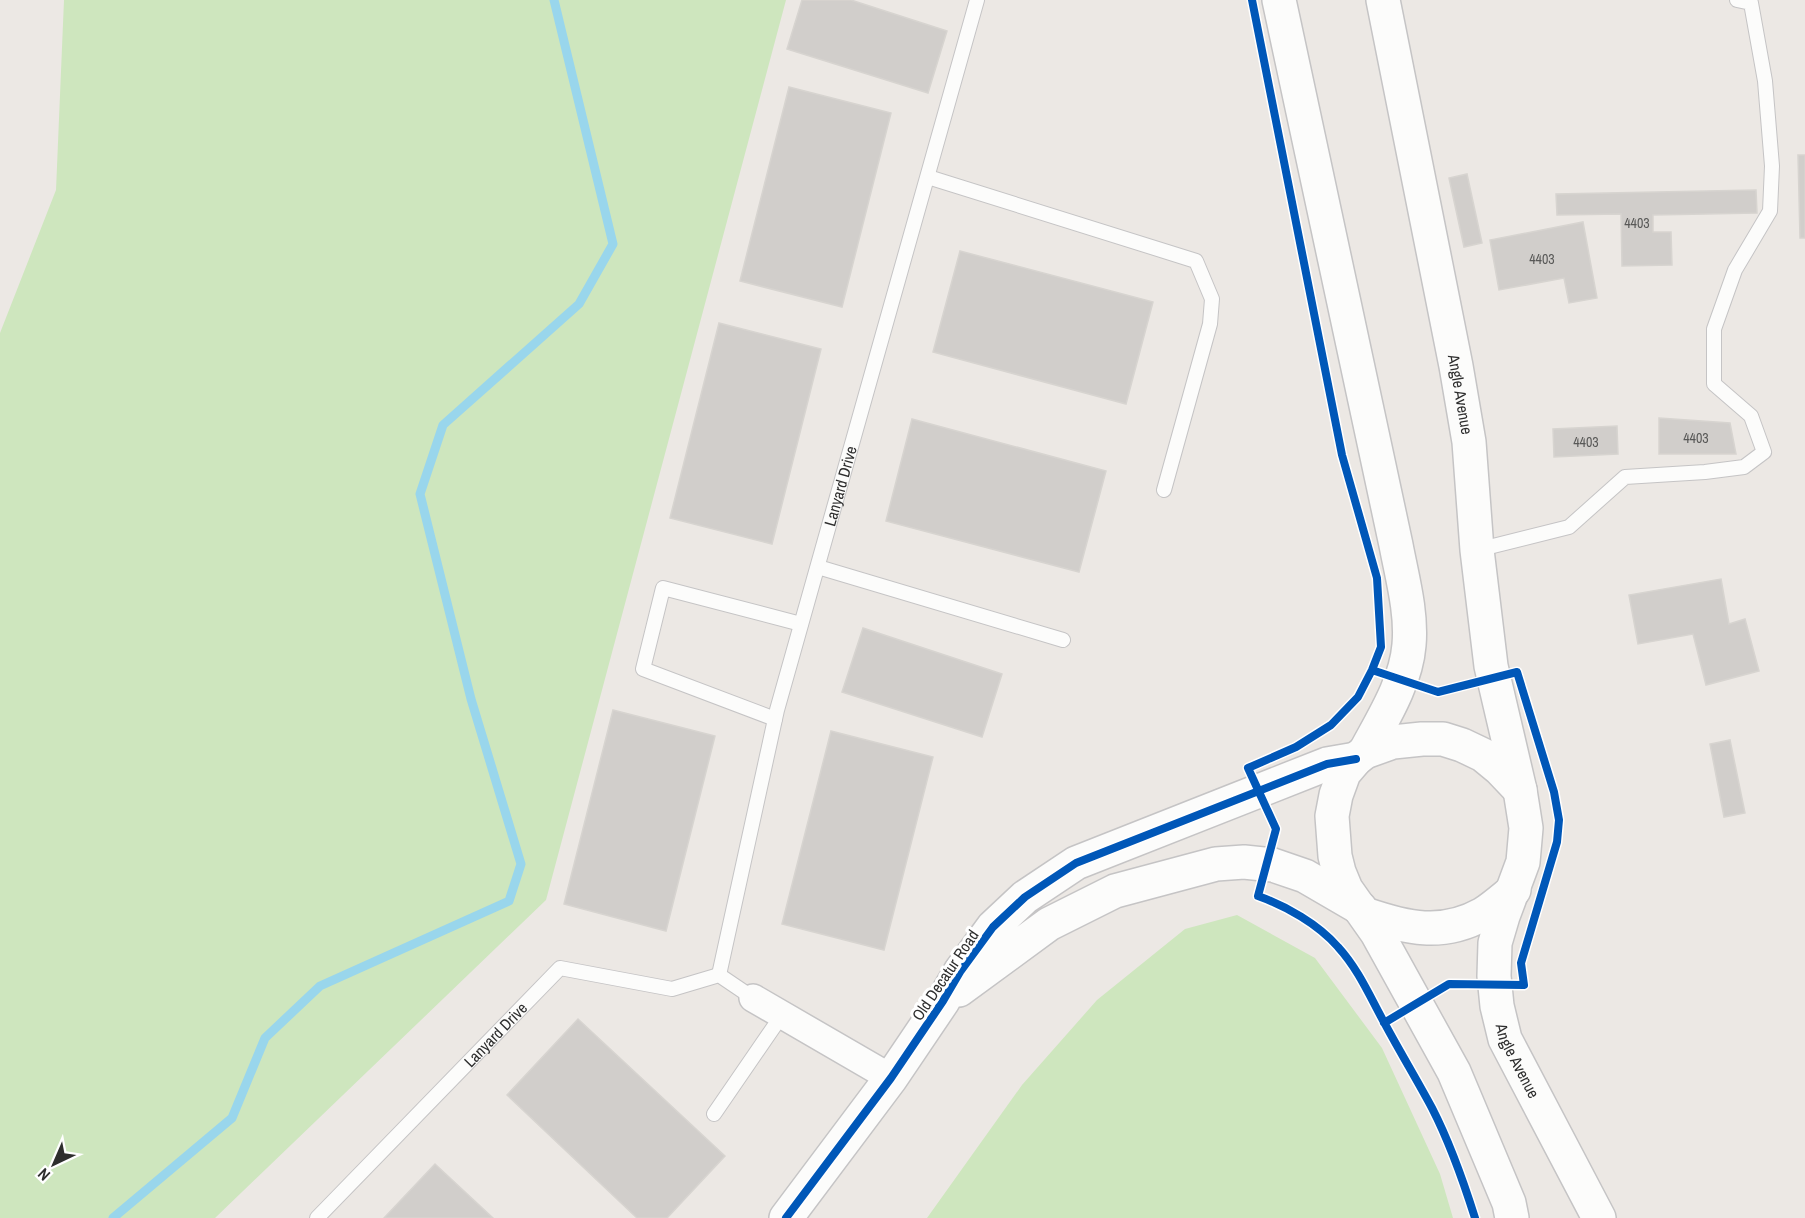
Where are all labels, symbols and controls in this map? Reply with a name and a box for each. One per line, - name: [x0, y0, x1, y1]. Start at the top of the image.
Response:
- house number: 4403: [1624, 214, 1650, 232]
- house number: 4403: [1529, 250, 1555, 268]
- street label: Angle Avenue: [1443, 351, 1479, 436]
- house number: 4403: [1683, 429, 1709, 447]
- house number: 4403: [1573, 433, 1599, 451]
- street label: Lanyard Drive: [818, 443, 862, 529]
- street label: Old Decatur Road: [907, 925, 983, 1025]
- street label: Lanyard Drive: [459, 997, 532, 1072]
- street label: Angle Avenue: [1490, 1020, 1545, 1102]
- north arrow: [24, 1134, 84, 1194]
- text: N: [33, 1164, 55, 1186]

